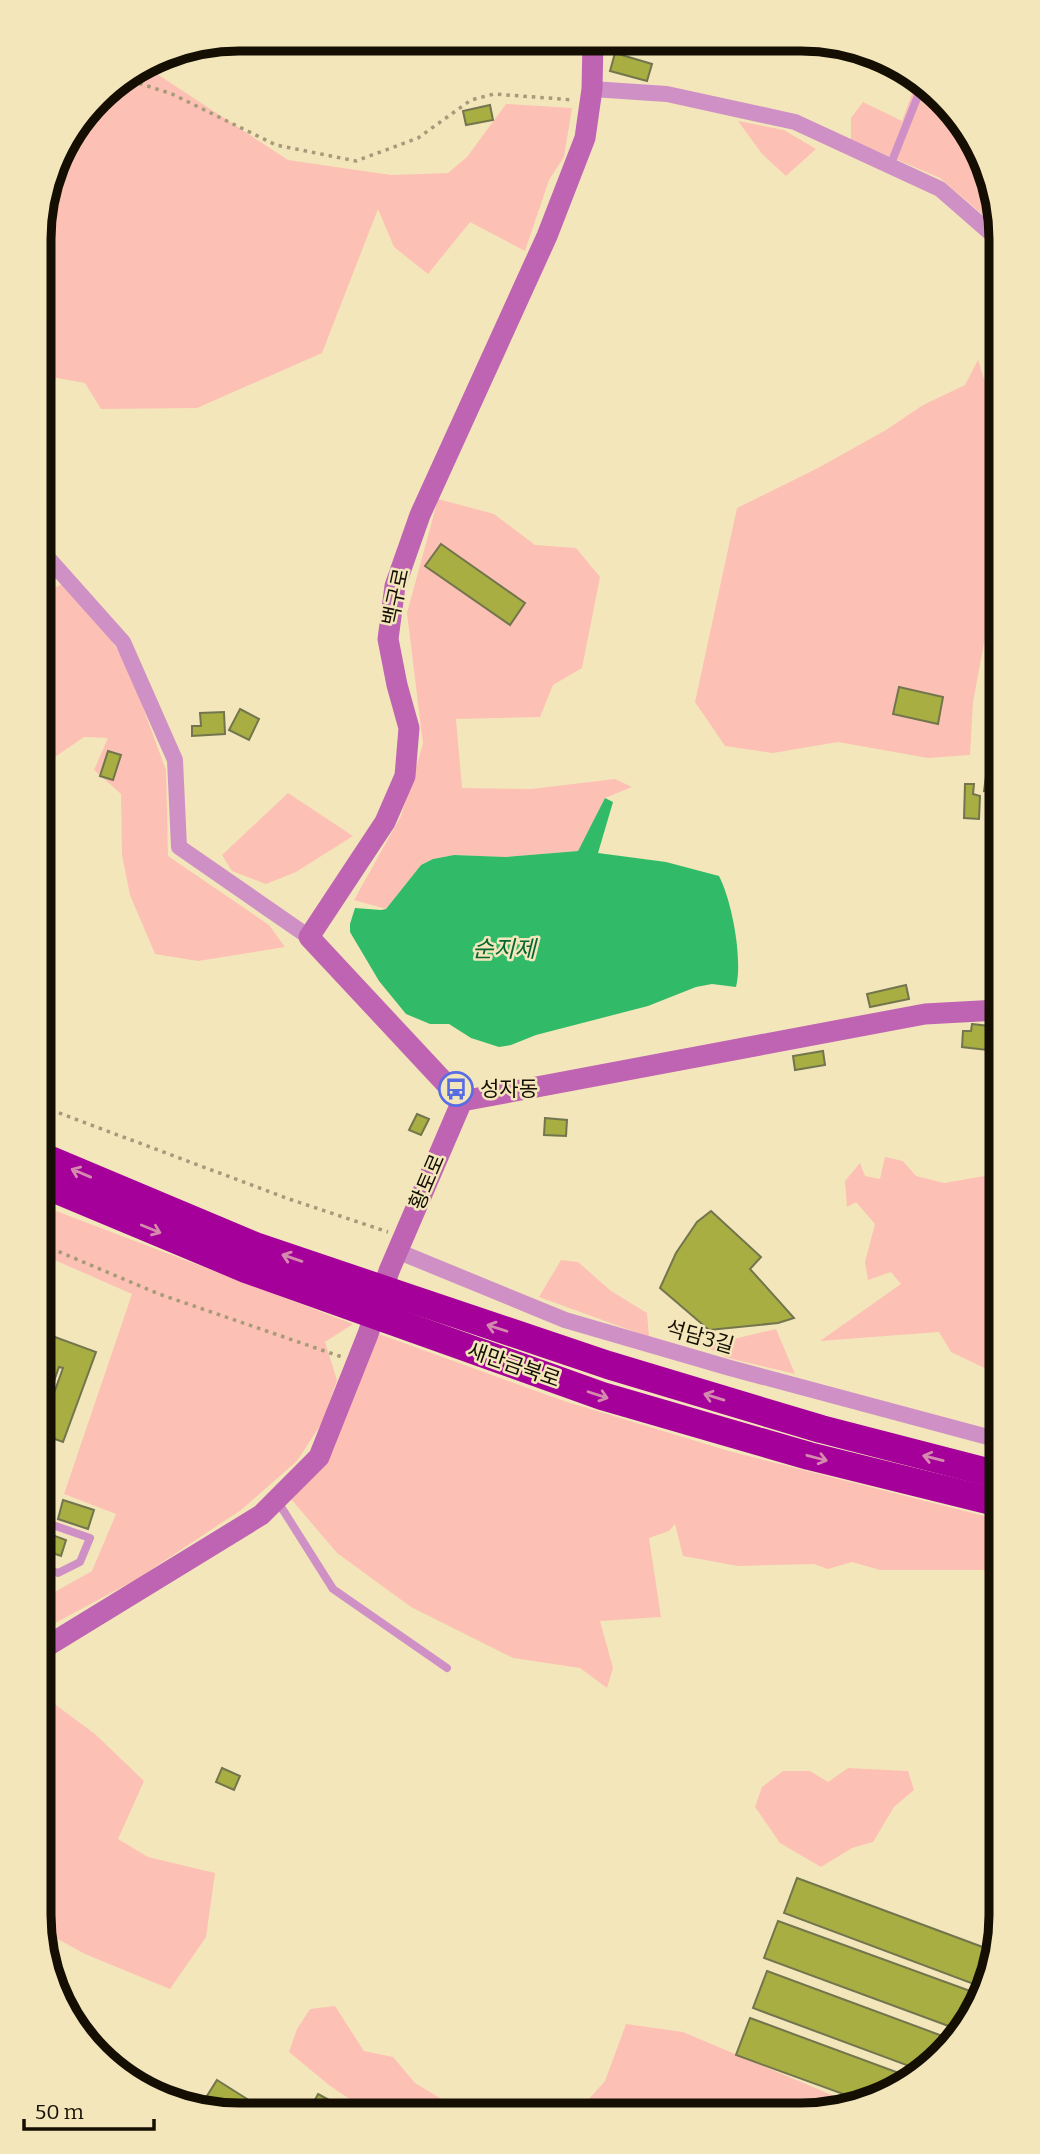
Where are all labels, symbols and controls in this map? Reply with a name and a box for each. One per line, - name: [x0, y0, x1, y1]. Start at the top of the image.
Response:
- street label: 백구로: [377, 566, 415, 628]
- water label: 순지제: [472, 935, 539, 963]
- bus stop icon: 성자동: [437, 1070, 475, 1108]
- place label: 성자동: [480, 1076, 538, 1102]
- street label: 황토로: [404, 1150, 450, 1214]
- one-way arrow: [71, 1165, 93, 1178]
- one-way arrow: [140, 1224, 162, 1237]
- one-way arrow: [281, 1251, 303, 1264]
- street label: 석담3길: [663, 1315, 737, 1359]
- one-way arrow: [487, 1321, 509, 1333]
- street label: 새만금북로: [464, 1337, 564, 1393]
- one-way arrow: [587, 1389, 609, 1402]
- one-way arrow: [704, 1389, 726, 1402]
- one-way arrow: [922, 1451, 945, 1464]
- one-way arrow: [806, 1452, 828, 1465]
- scale bar: [24, 2088, 154, 2132]
- text: 50 m: [35, 2099, 84, 2125]

